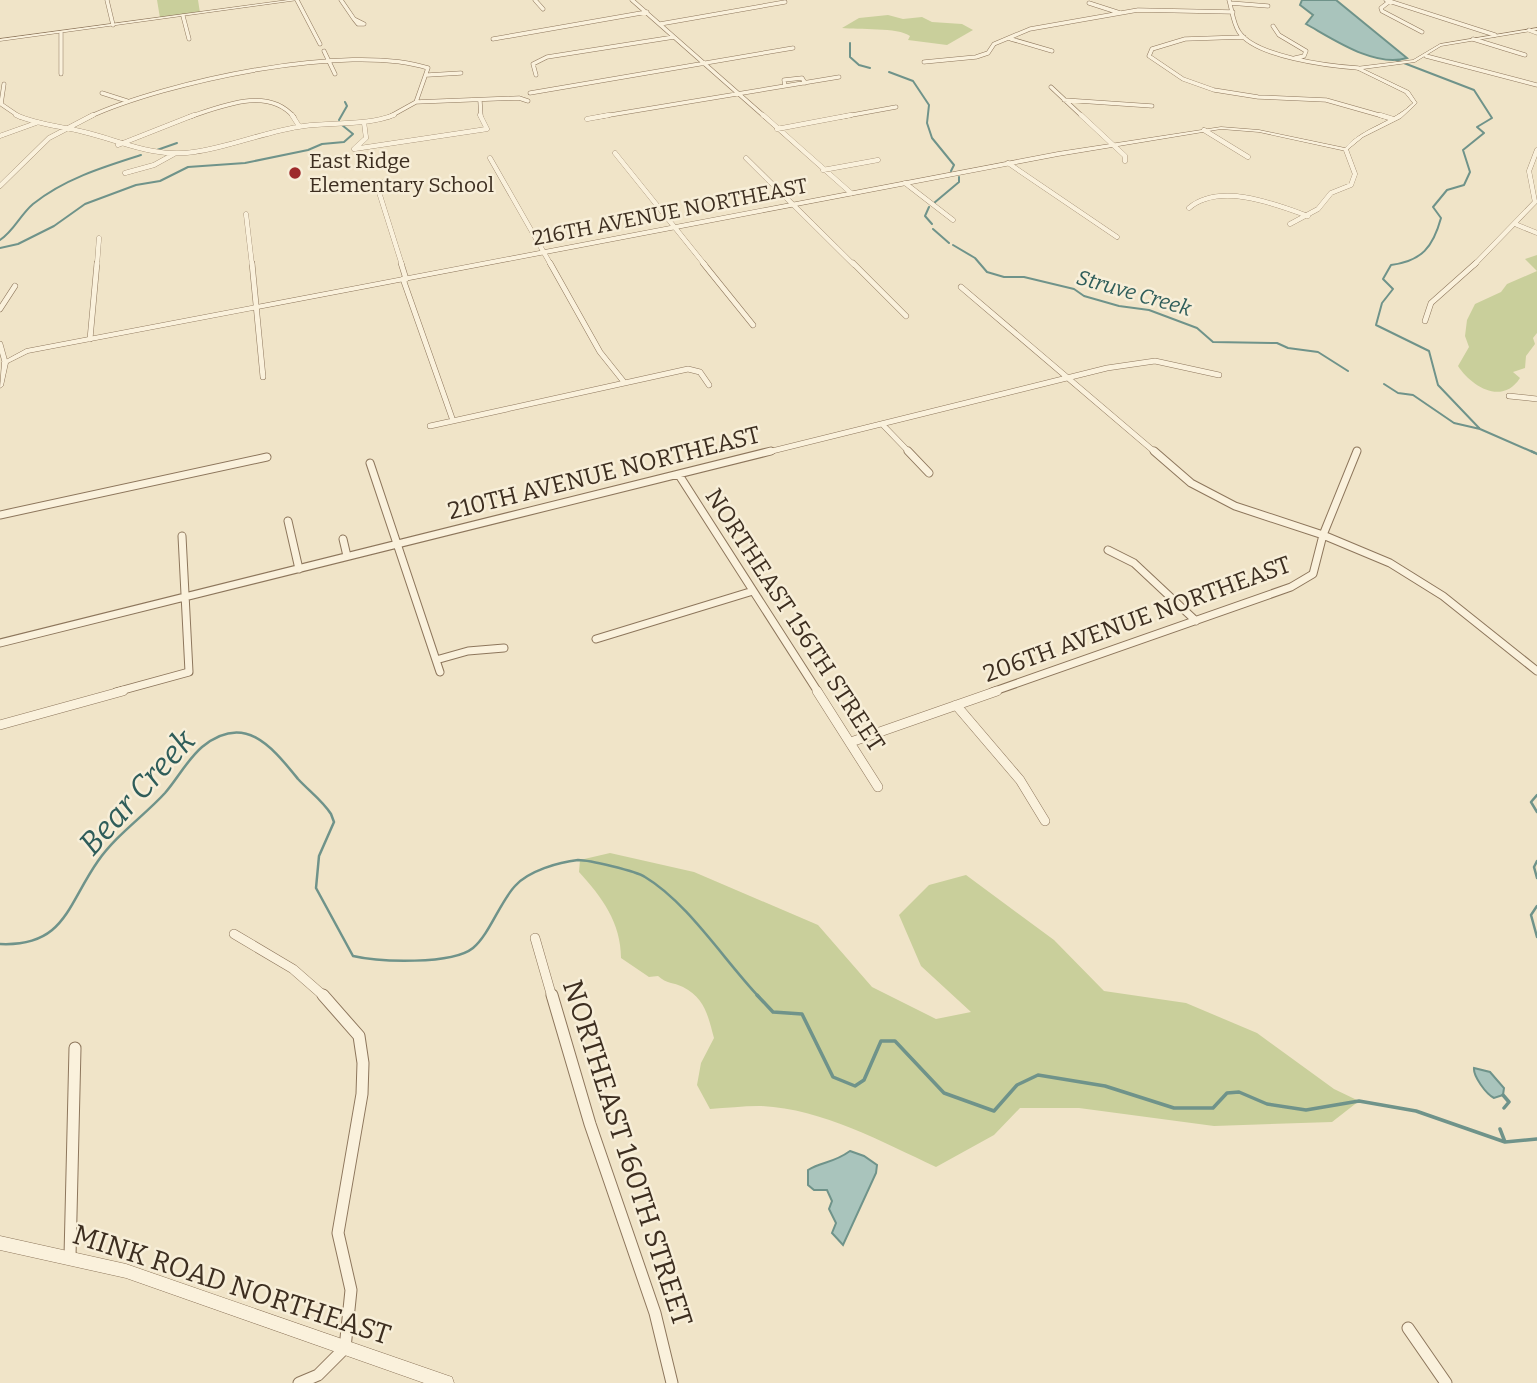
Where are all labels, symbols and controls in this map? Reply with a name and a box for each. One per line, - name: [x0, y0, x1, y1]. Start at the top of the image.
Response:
- place label: East Ridge Elementary School: [309, 148, 494, 198]
- marker: East Ridge Elementary School: [287, 165, 303, 181]
- street label: 216TH AVENUE NORTHEAST: [530, 173, 810, 251]
- water label: Struve Creek: [1074, 264, 1195, 322]
- street label: 210TH AVENUE NORTHEAST: [445, 421, 763, 525]
- street label: NORTHEAST 156TH STREET: [699, 483, 891, 757]
- street label: 206TH AVENUE NORTHEAST: [979, 550, 1295, 688]
- water label: Bear Creek: [71, 721, 203, 862]
- street label: NORTHEAST 160TH STREET: [556, 976, 699, 1330]
- street label: MINK ROAD NORTHEAST: [69, 1217, 395, 1352]

